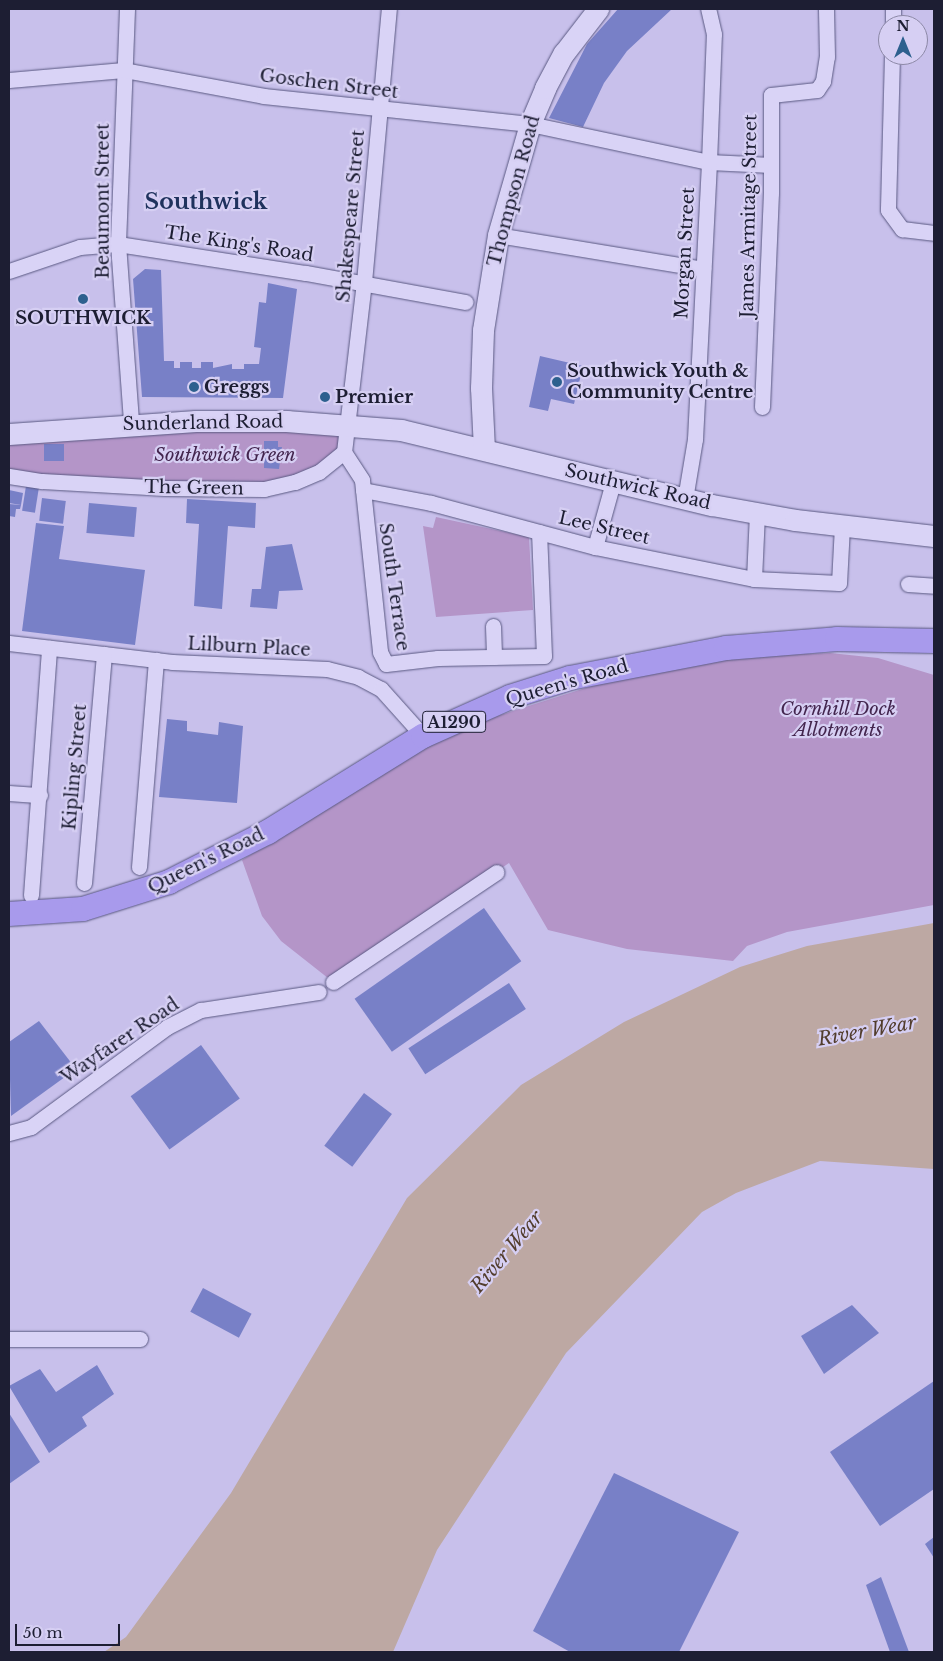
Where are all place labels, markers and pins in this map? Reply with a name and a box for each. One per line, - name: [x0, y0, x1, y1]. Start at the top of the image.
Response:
- marker: SOUTHWICK: [77, 293, 89, 305]
- place label: SOUTHWICK: [15, 307, 151, 329]
- place label: Southwick Youth & Community Centre: [567, 361, 754, 404]
- place label: Greggs: [204, 376, 270, 398]
- marker: Southwick Youth & Community Centre: [551, 376, 563, 388]
- marker: Greggs: [188, 381, 200, 393]
- place label: Premier: [335, 386, 413, 408]
- marker: Premier: [319, 391, 331, 403]

